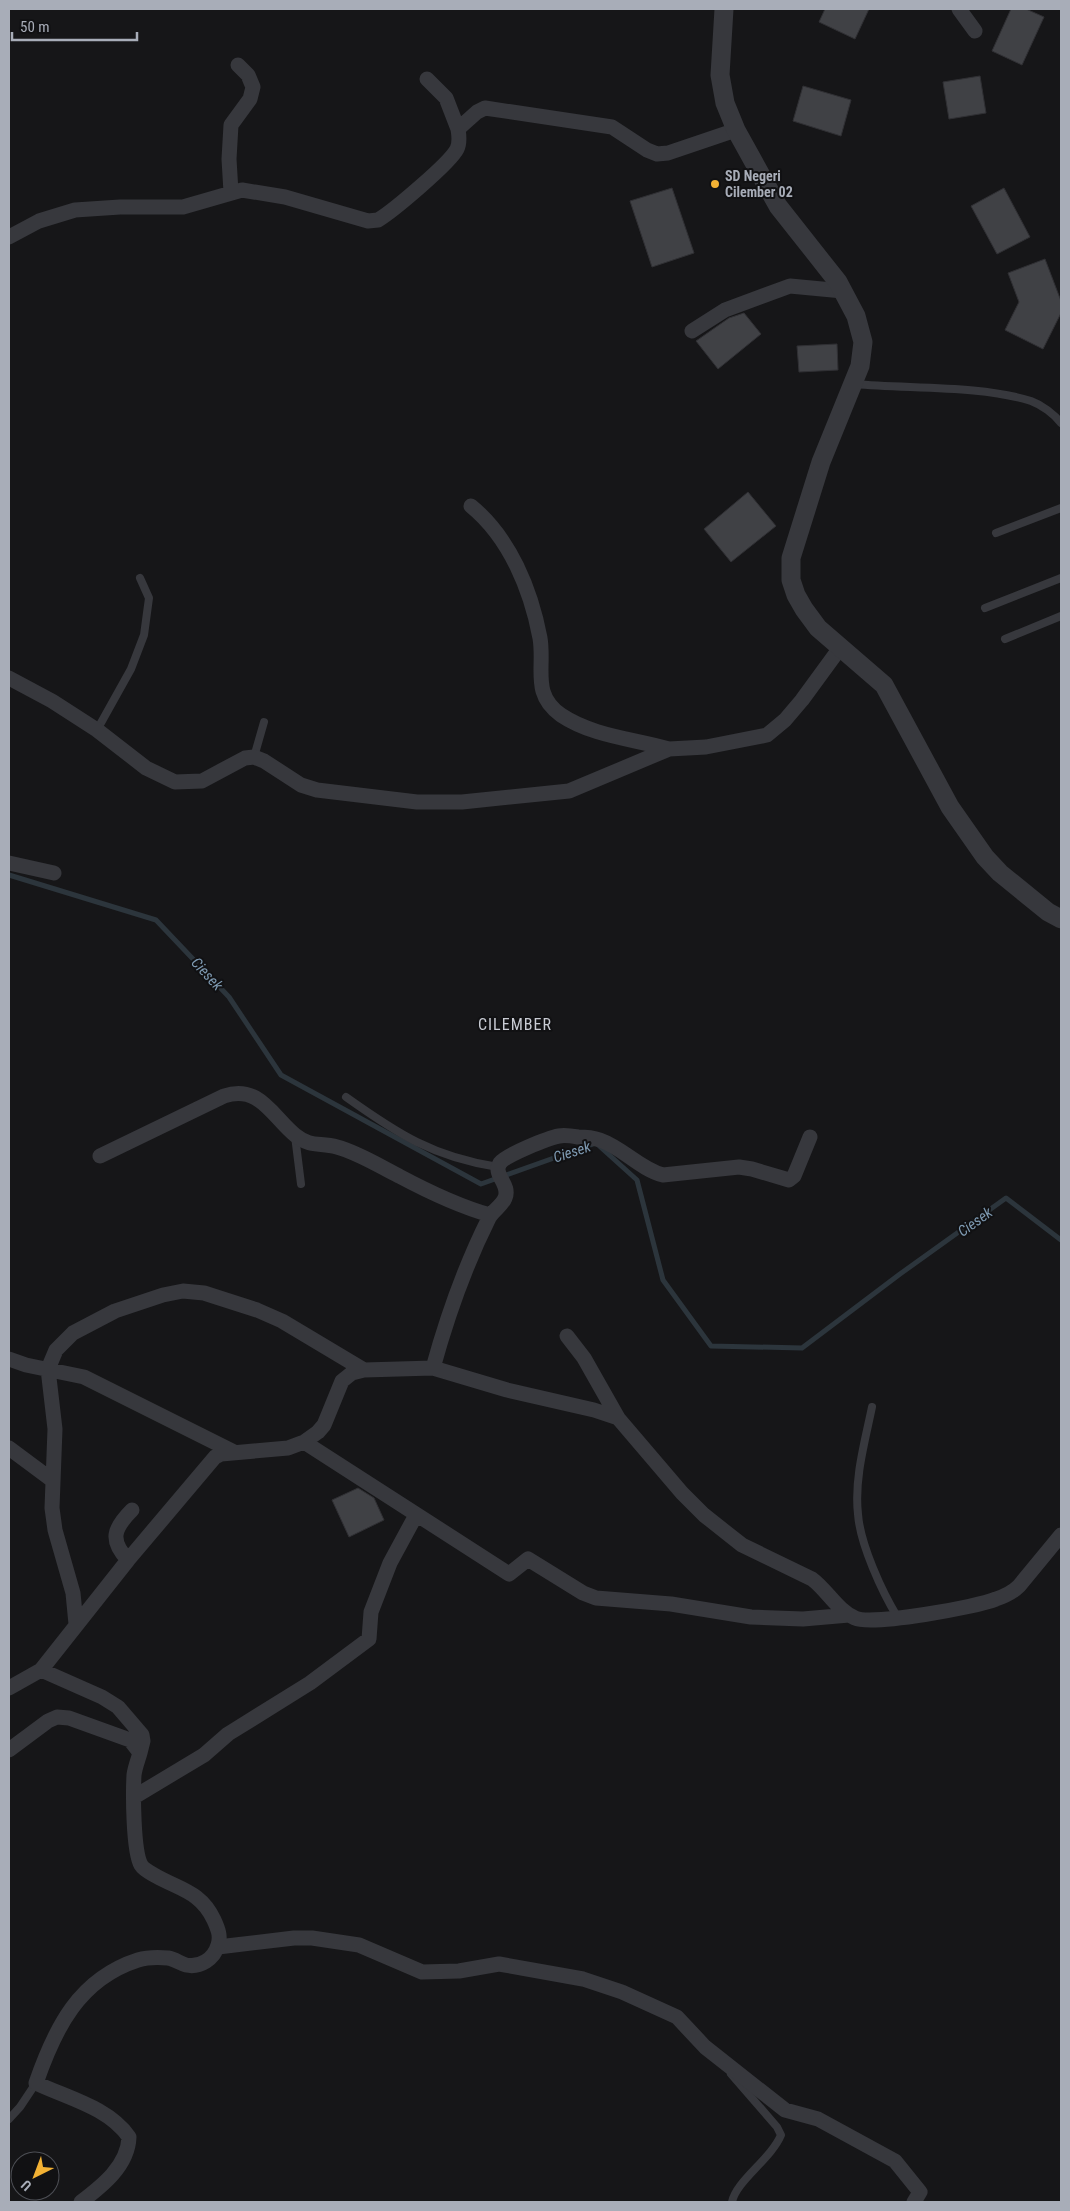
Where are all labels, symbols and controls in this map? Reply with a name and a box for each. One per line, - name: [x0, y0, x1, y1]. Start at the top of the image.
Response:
- scale bar: [12, 10, 138, 42]
- text: 50 m: [20, 18, 50, 36]
- place label: SD Negeri Cilember 02: [725, 168, 793, 200]
- marker: SD Negeri Cilember 02: [709, 178, 721, 190]
- water label: Ciesek: [187, 954, 227, 995]
- district label: CILEMBER: [478, 1015, 552, 1034]
- water label: Ciesek: [551, 1137, 593, 1166]
- water label: Ciesek: [954, 1203, 996, 1241]
- north arrow: [10, 2151, 60, 2201]
- text: U: [18, 2177, 35, 2194]

